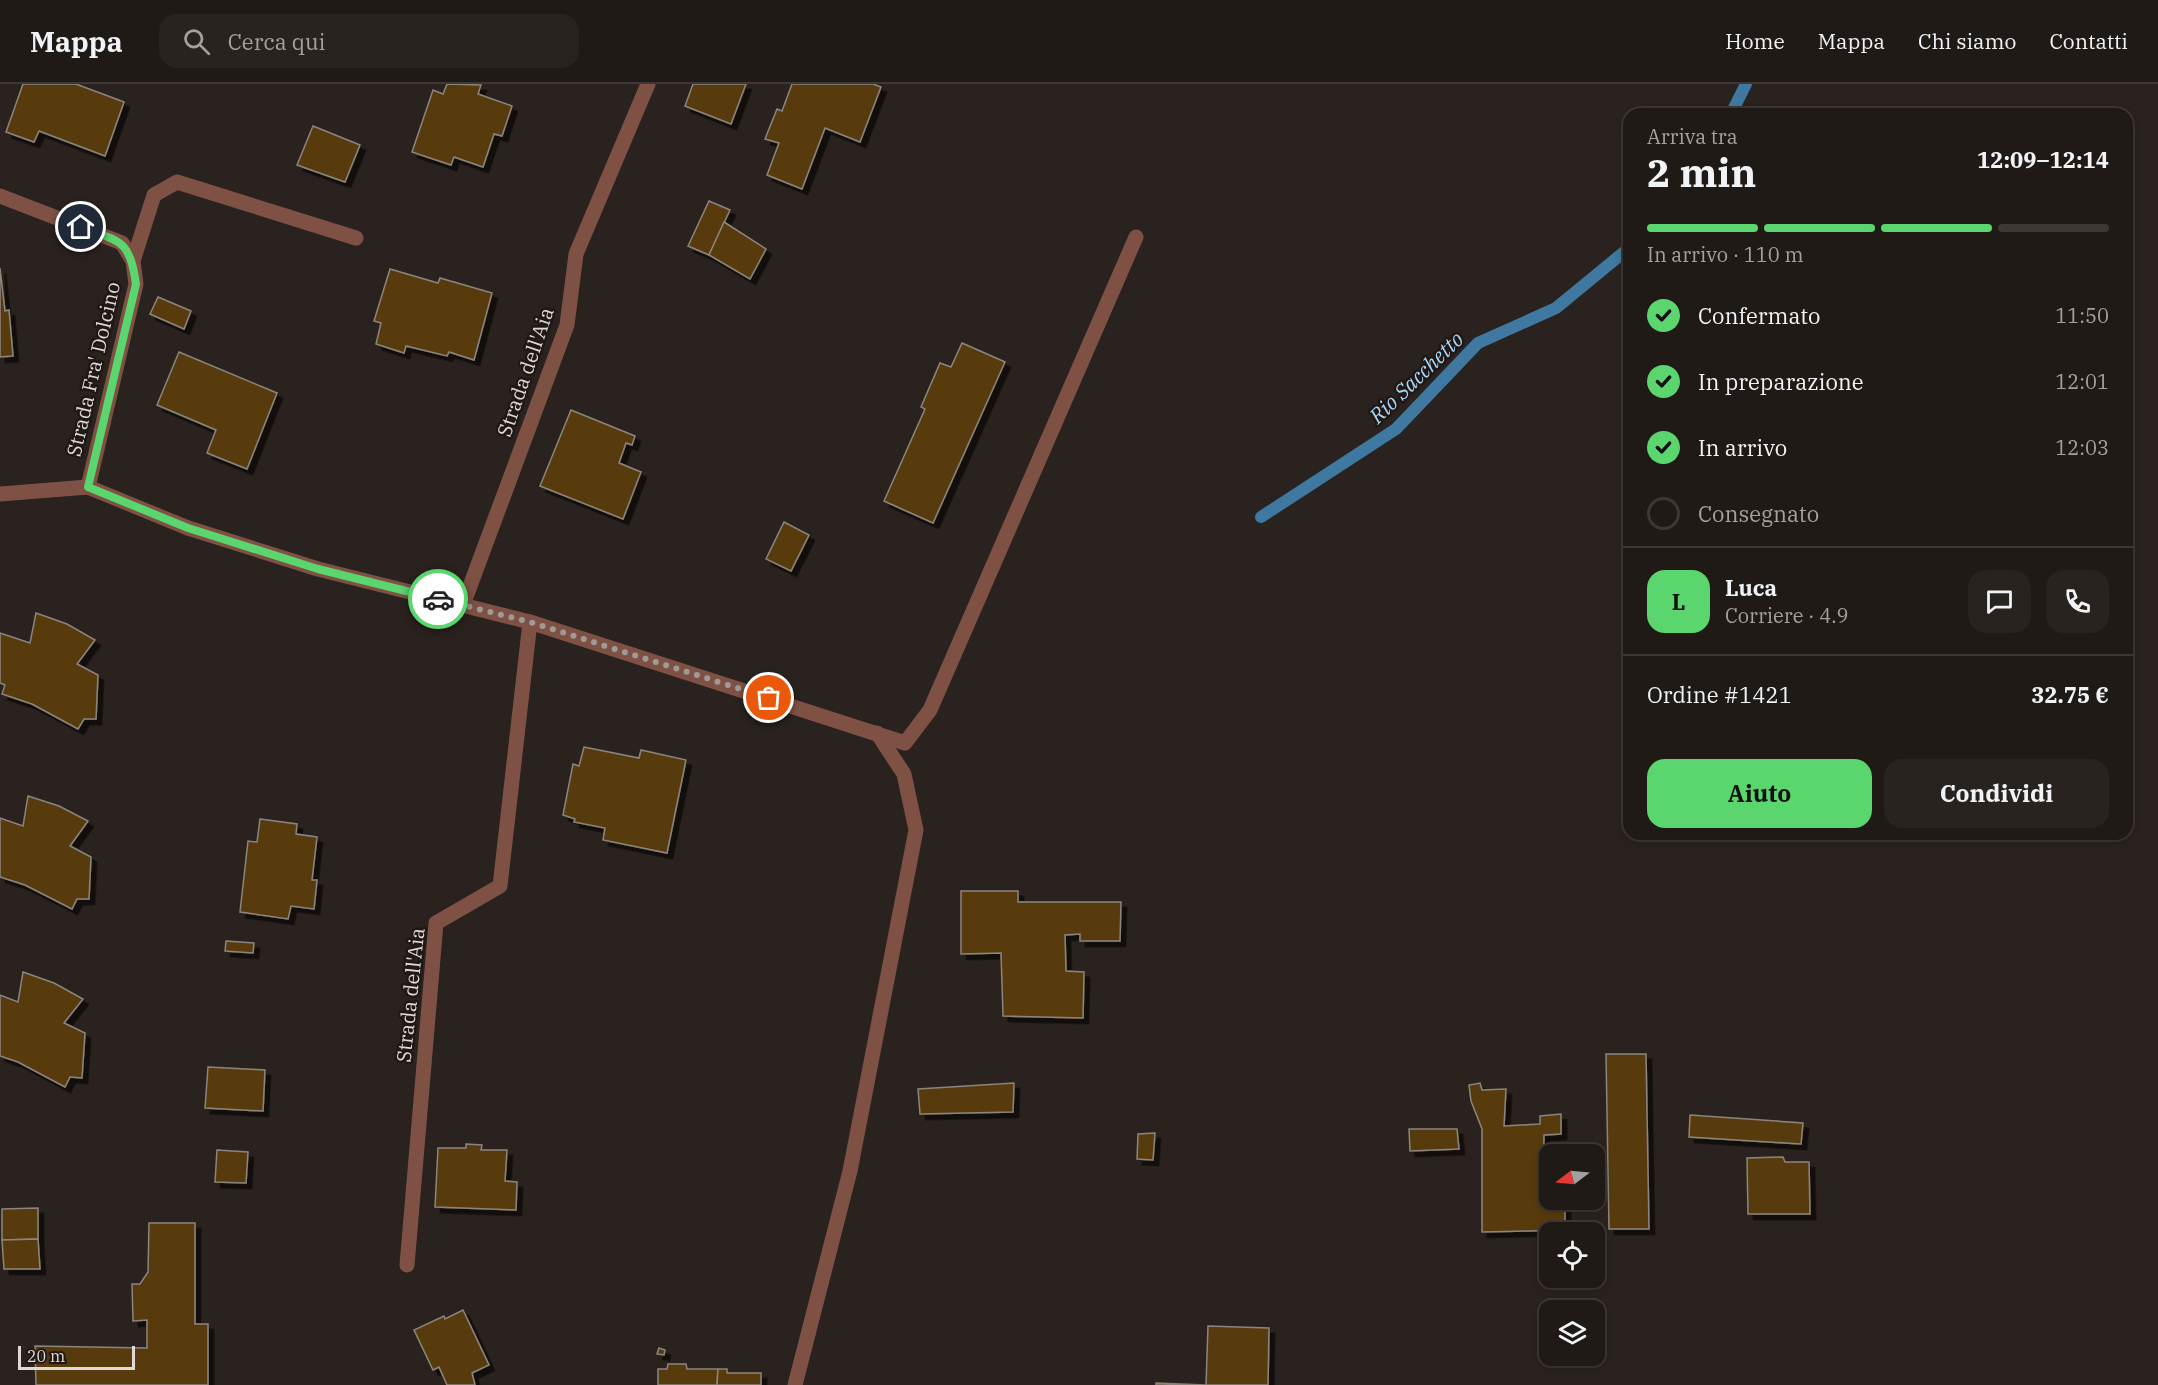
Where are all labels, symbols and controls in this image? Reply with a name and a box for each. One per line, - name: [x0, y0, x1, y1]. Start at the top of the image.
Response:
- search box: [159, 14, 579, 68]
- text: Mappa: [30, 23, 123, 60]
- icon: search: [180, 25, 213, 58]
- text: Cerca qui: [228, 27, 326, 56]
- text: Home: [1725, 27, 1785, 55]
- text: Mappa: [1818, 27, 1885, 55]
- text: Chi siamo: [1918, 27, 2016, 55]
- text: Contatti: [2049, 27, 2128, 55]
- text: Arriva tra: [1647, 123, 1738, 150]
- text: 12:09–12:14: [1977, 145, 2109, 174]
- text: 2 min: [1647, 147, 1756, 198]
- pin: [55, 201, 106, 252]
- icon: home: [64, 210, 97, 243]
- text: In arrivo · 110 m: [1647, 241, 1804, 268]
- street label: Strada Fra' Dolcino: [60, 279, 126, 459]
- icon: check: [1647, 299, 1680, 332]
- text: Confermato: [1698, 301, 1820, 330]
- text: 11:50: [2055, 302, 2109, 329]
- street label: Strada dell'Aia: [490, 304, 560, 440]
- water label: Rio Sacchetto: [1362, 325, 1469, 430]
- icon: check: [1647, 365, 1680, 398]
- text: In preparazione: [1698, 367, 1864, 396]
- text: 12:01: [2055, 368, 2109, 395]
- icon: check: [1647, 431, 1680, 464]
- text: In arrivo: [1698, 433, 1787, 462]
- text: 12:03: [2055, 434, 2109, 461]
- text: Consegnato: [1698, 499, 1819, 528]
- courier: [408, 569, 468, 629]
- button: chat: [1968, 570, 2031, 633]
- button: phone: [2046, 570, 2109, 633]
- text: Luca: [1725, 573, 1777, 602]
- icon: car: [422, 583, 455, 616]
- text: L: [1672, 587, 1685, 616]
- text: Corriere · 4.9: [1725, 602, 1849, 629]
- pin: [743, 672, 794, 723]
- text: Ordine #1421: [1647, 680, 1792, 709]
- text: 32.75 €: [2031, 680, 2109, 709]
- icon: bag: [752, 681, 785, 714]
- button: Aiuto: [1647, 759, 1872, 828]
- button: Condividi: [1884, 759, 2109, 828]
- street label: Strada dell'Aia: [390, 926, 430, 1064]
- north arrow: [1539, 1144, 1605, 1210]
- map controls: [1539, 1144, 1605, 1366]
- button: locate: [1539, 1222, 1605, 1288]
- button: layers: [1539, 1300, 1605, 1366]
- scale bar: [18, 1343, 135, 1370]
- text: 20 m: [27, 1346, 65, 1366]

